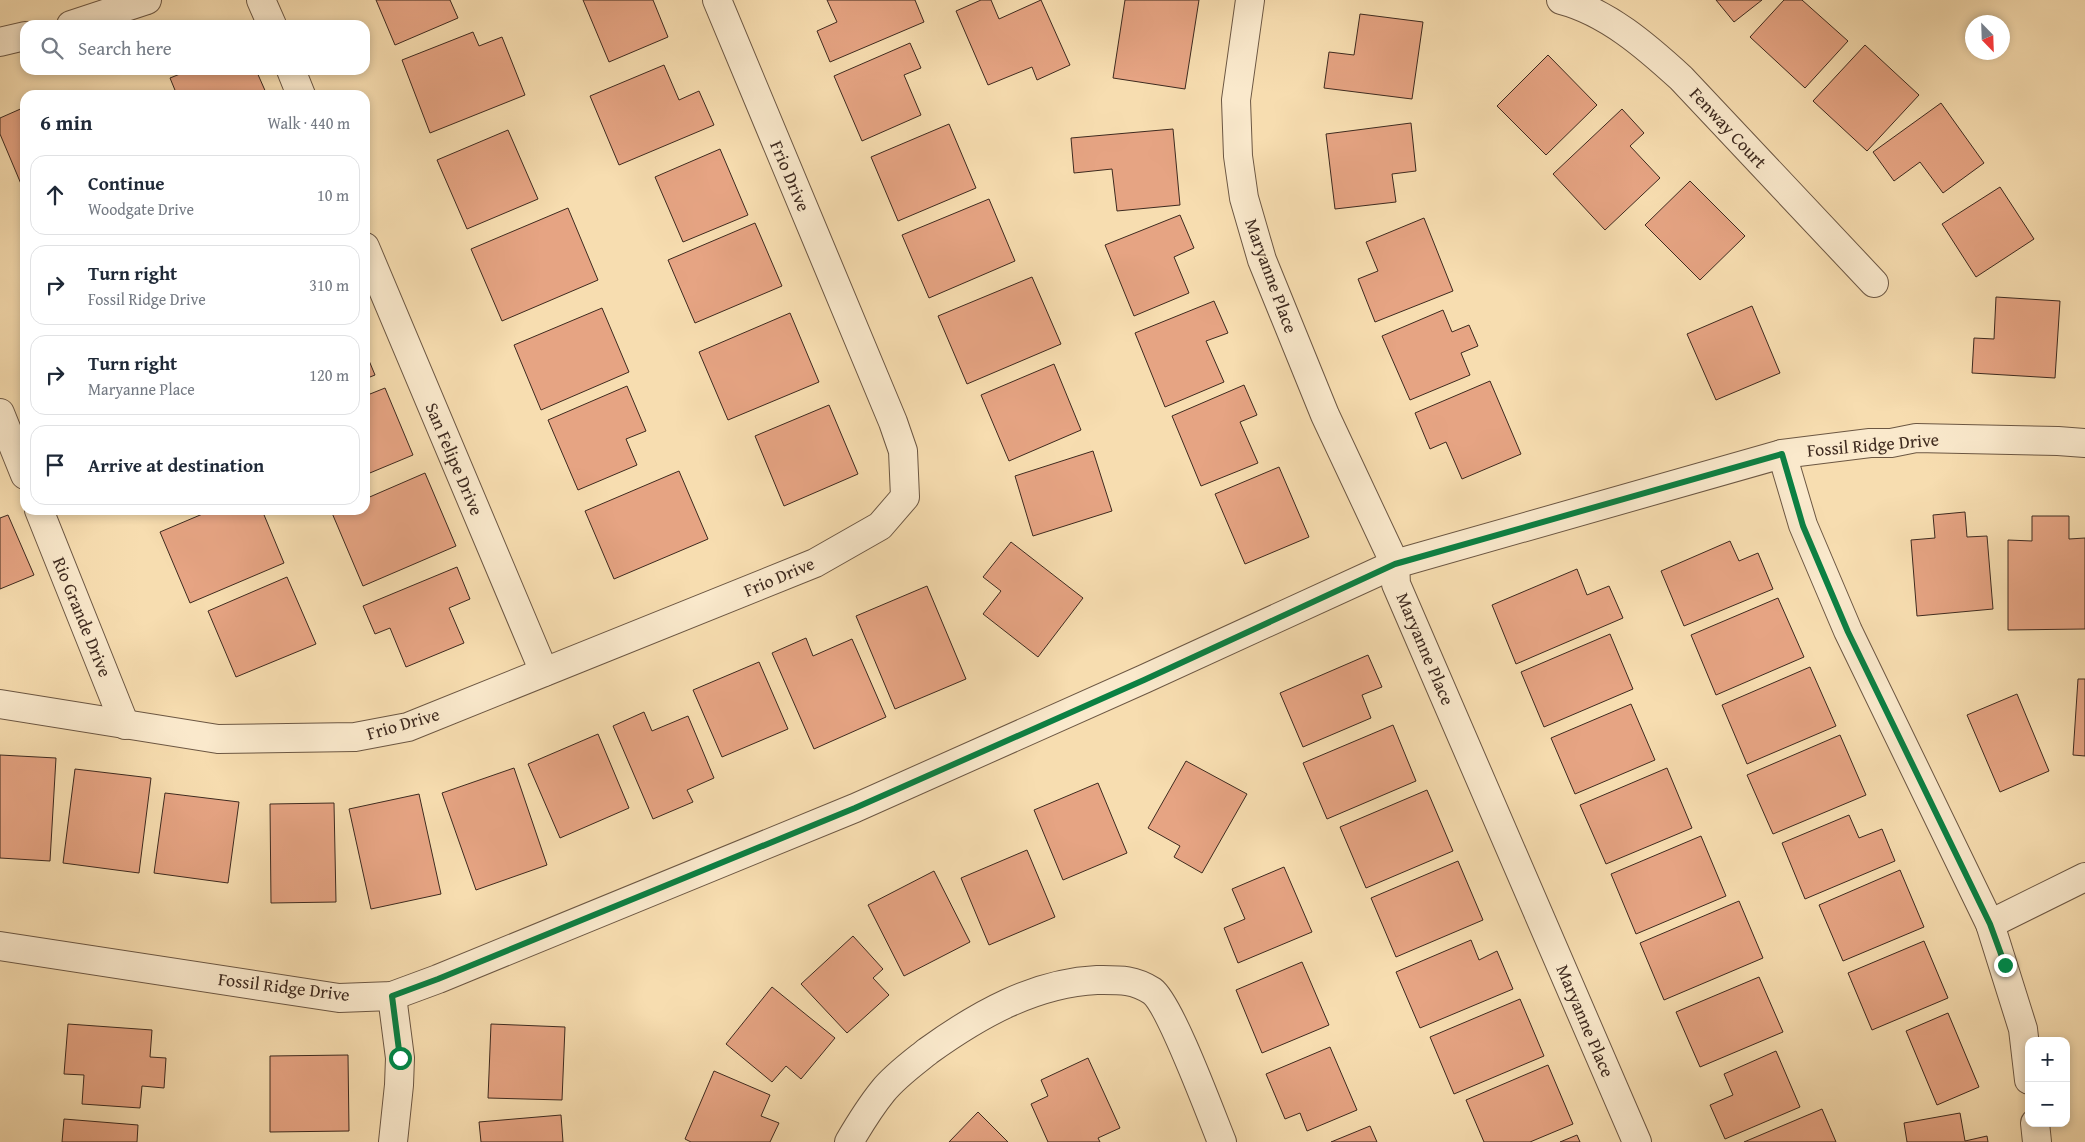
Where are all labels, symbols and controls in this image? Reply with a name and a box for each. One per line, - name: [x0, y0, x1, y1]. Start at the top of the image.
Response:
- north arrow: [1965, 15, 2010, 60]
- search box: [20, 20, 370, 75]
- icon: search: [38, 34, 66, 62]
- text: Search here: [78, 34, 172, 62]
- street label: Fenway Court: [1683, 81, 1774, 175]
- text: 6 min: [40, 107, 92, 138]
- text: Walk · 440 m: [267, 111, 350, 135]
- street label: Frio Drive: [763, 136, 817, 216]
- text: Continue: [88, 169, 165, 197]
- icon: ahead: [41, 181, 69, 209]
- text: 10 m: [317, 183, 349, 207]
- text: Woodgate Drive: [88, 197, 194, 221]
- street label: Maryanne Place: [1238, 215, 1305, 337]
- text: Turn right: [88, 259, 177, 287]
- icon: right: [41, 271, 69, 299]
- text: 310 m: [309, 273, 349, 297]
- text: Fossil Ridge Drive: [88, 287, 206, 311]
- text: Turn right: [88, 349, 177, 377]
- icon: right: [41, 361, 69, 389]
- text: 120 m: [309, 363, 349, 387]
- text: Maryanne Place: [88, 377, 195, 401]
- street label: San Felipe Drive: [418, 398, 490, 520]
- street label: Fossil Ridge Drive: [1806, 425, 1940, 464]
- icon: arrive: [41, 451, 69, 479]
- text: Arrive at destination: [88, 451, 264, 479]
- street label: Frio Drive: [739, 550, 819, 604]
- street label: Rio Grande Drive: [46, 553, 119, 681]
- street label: Maryanne Place: [1390, 588, 1461, 709]
- street label: Frio Drive: [363, 700, 443, 747]
- route end: [1994, 954, 2017, 977]
- street label: Maryanne Place: [1550, 960, 1621, 1081]
- street label: Fossil Ridge Drive: [217, 965, 351, 1008]
- map controls: [2025, 1037, 2070, 1127]
- button: +: [2025, 1037, 2070, 1082]
- route start: [389, 1047, 412, 1070]
- button: −: [2025, 1082, 2070, 1127]

